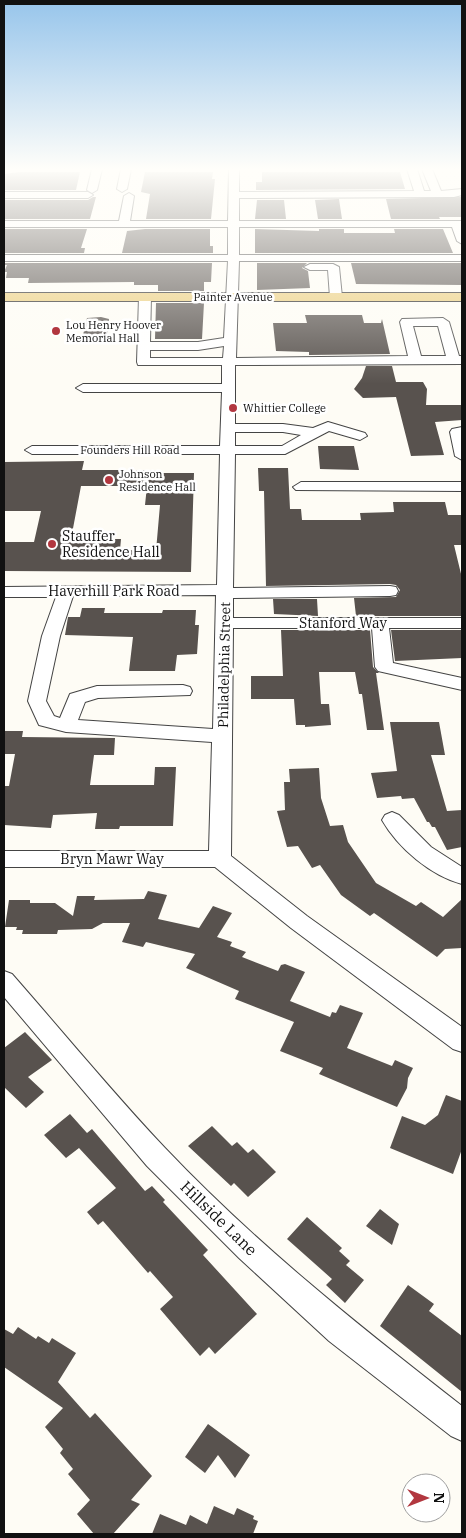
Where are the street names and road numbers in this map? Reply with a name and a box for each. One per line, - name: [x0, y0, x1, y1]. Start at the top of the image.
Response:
- street label: Painter Avenue: [193, 290, 273, 304]
- street label: Founders Hill Road: [80, 443, 180, 457]
- street label: Haverhill Park Road: [48, 582, 180, 600]
- street label: Philadelphia Street: [214, 602, 234, 728]
- street label: Stanford Way: [299, 614, 388, 632]
- street label: Bryn Mawr Way: [60, 850, 164, 868]
- street label: Hillside Lane: [176, 1176, 262, 1260]

